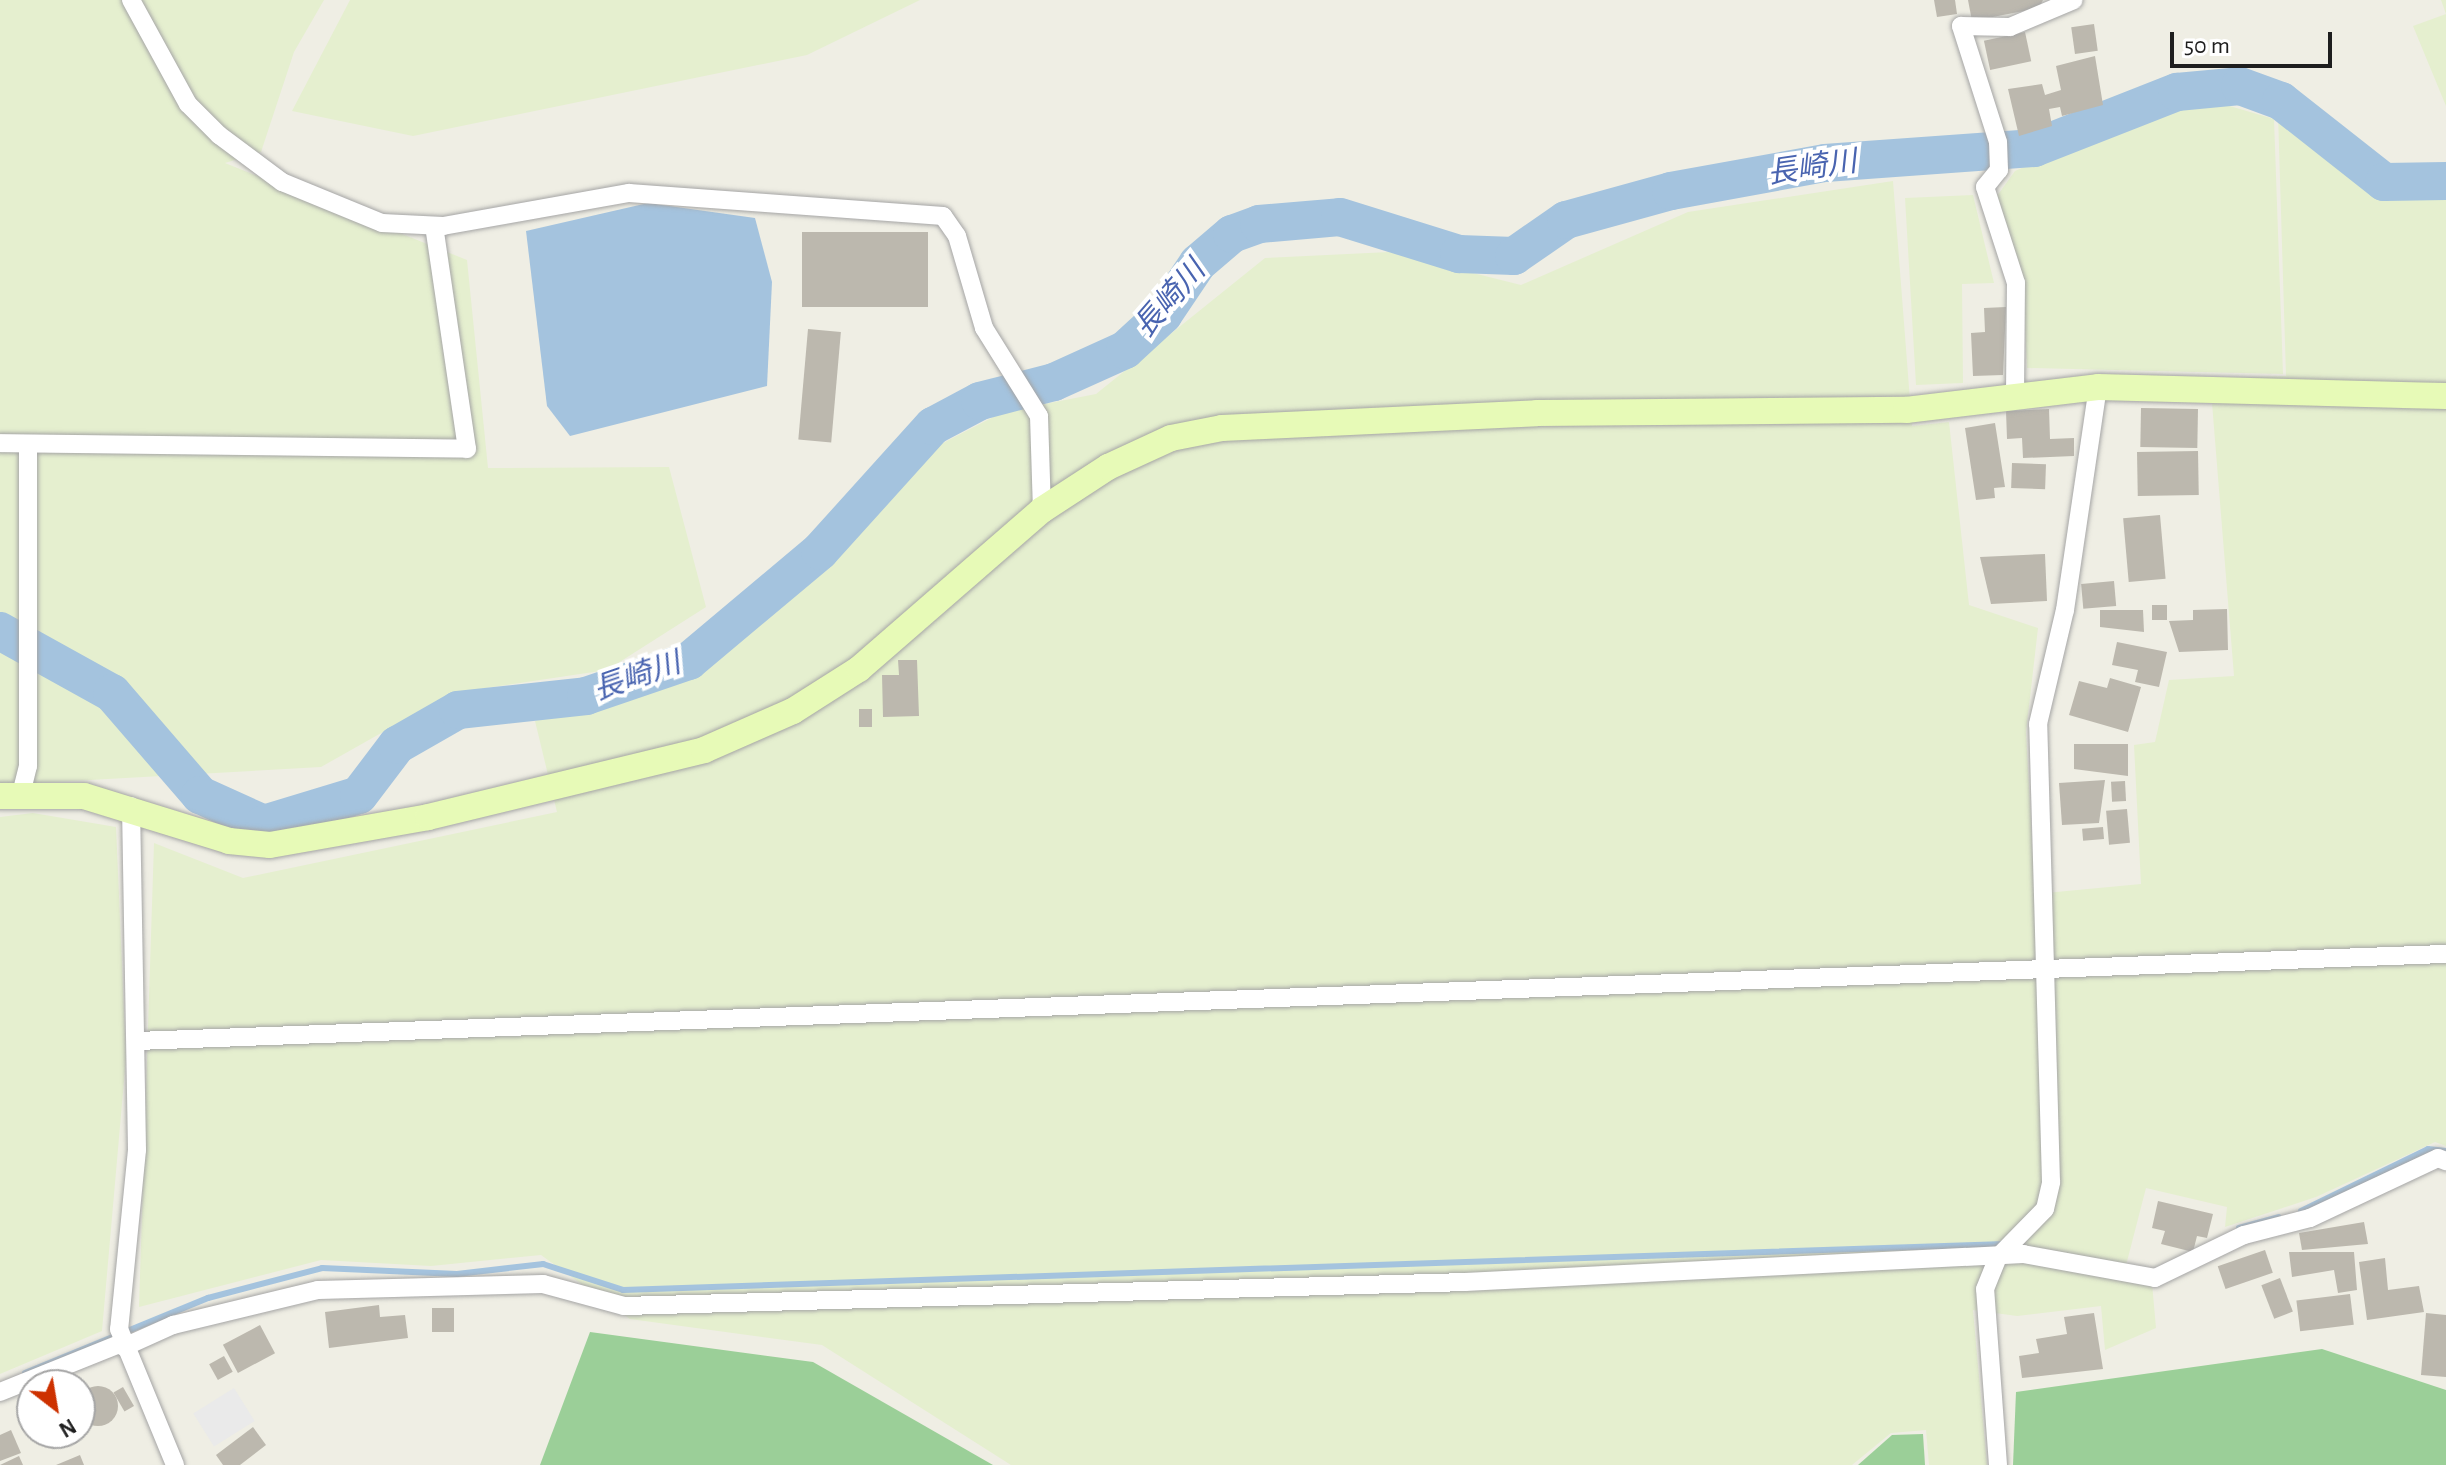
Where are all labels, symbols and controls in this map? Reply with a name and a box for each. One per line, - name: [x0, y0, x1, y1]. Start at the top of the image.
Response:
- scale bar: [2174, 16, 2336, 66]
- text: 50 m: [2184, 34, 2230, 58]
- water label: 長崎川: [1765, 144, 1859, 192]
- water label: 長崎川: [1127, 253, 1213, 345]
- water label: 長崎川: [589, 645, 685, 709]
- north arrow: [16, 1369, 96, 1449]
- text: N: [55, 1414, 80, 1441]

